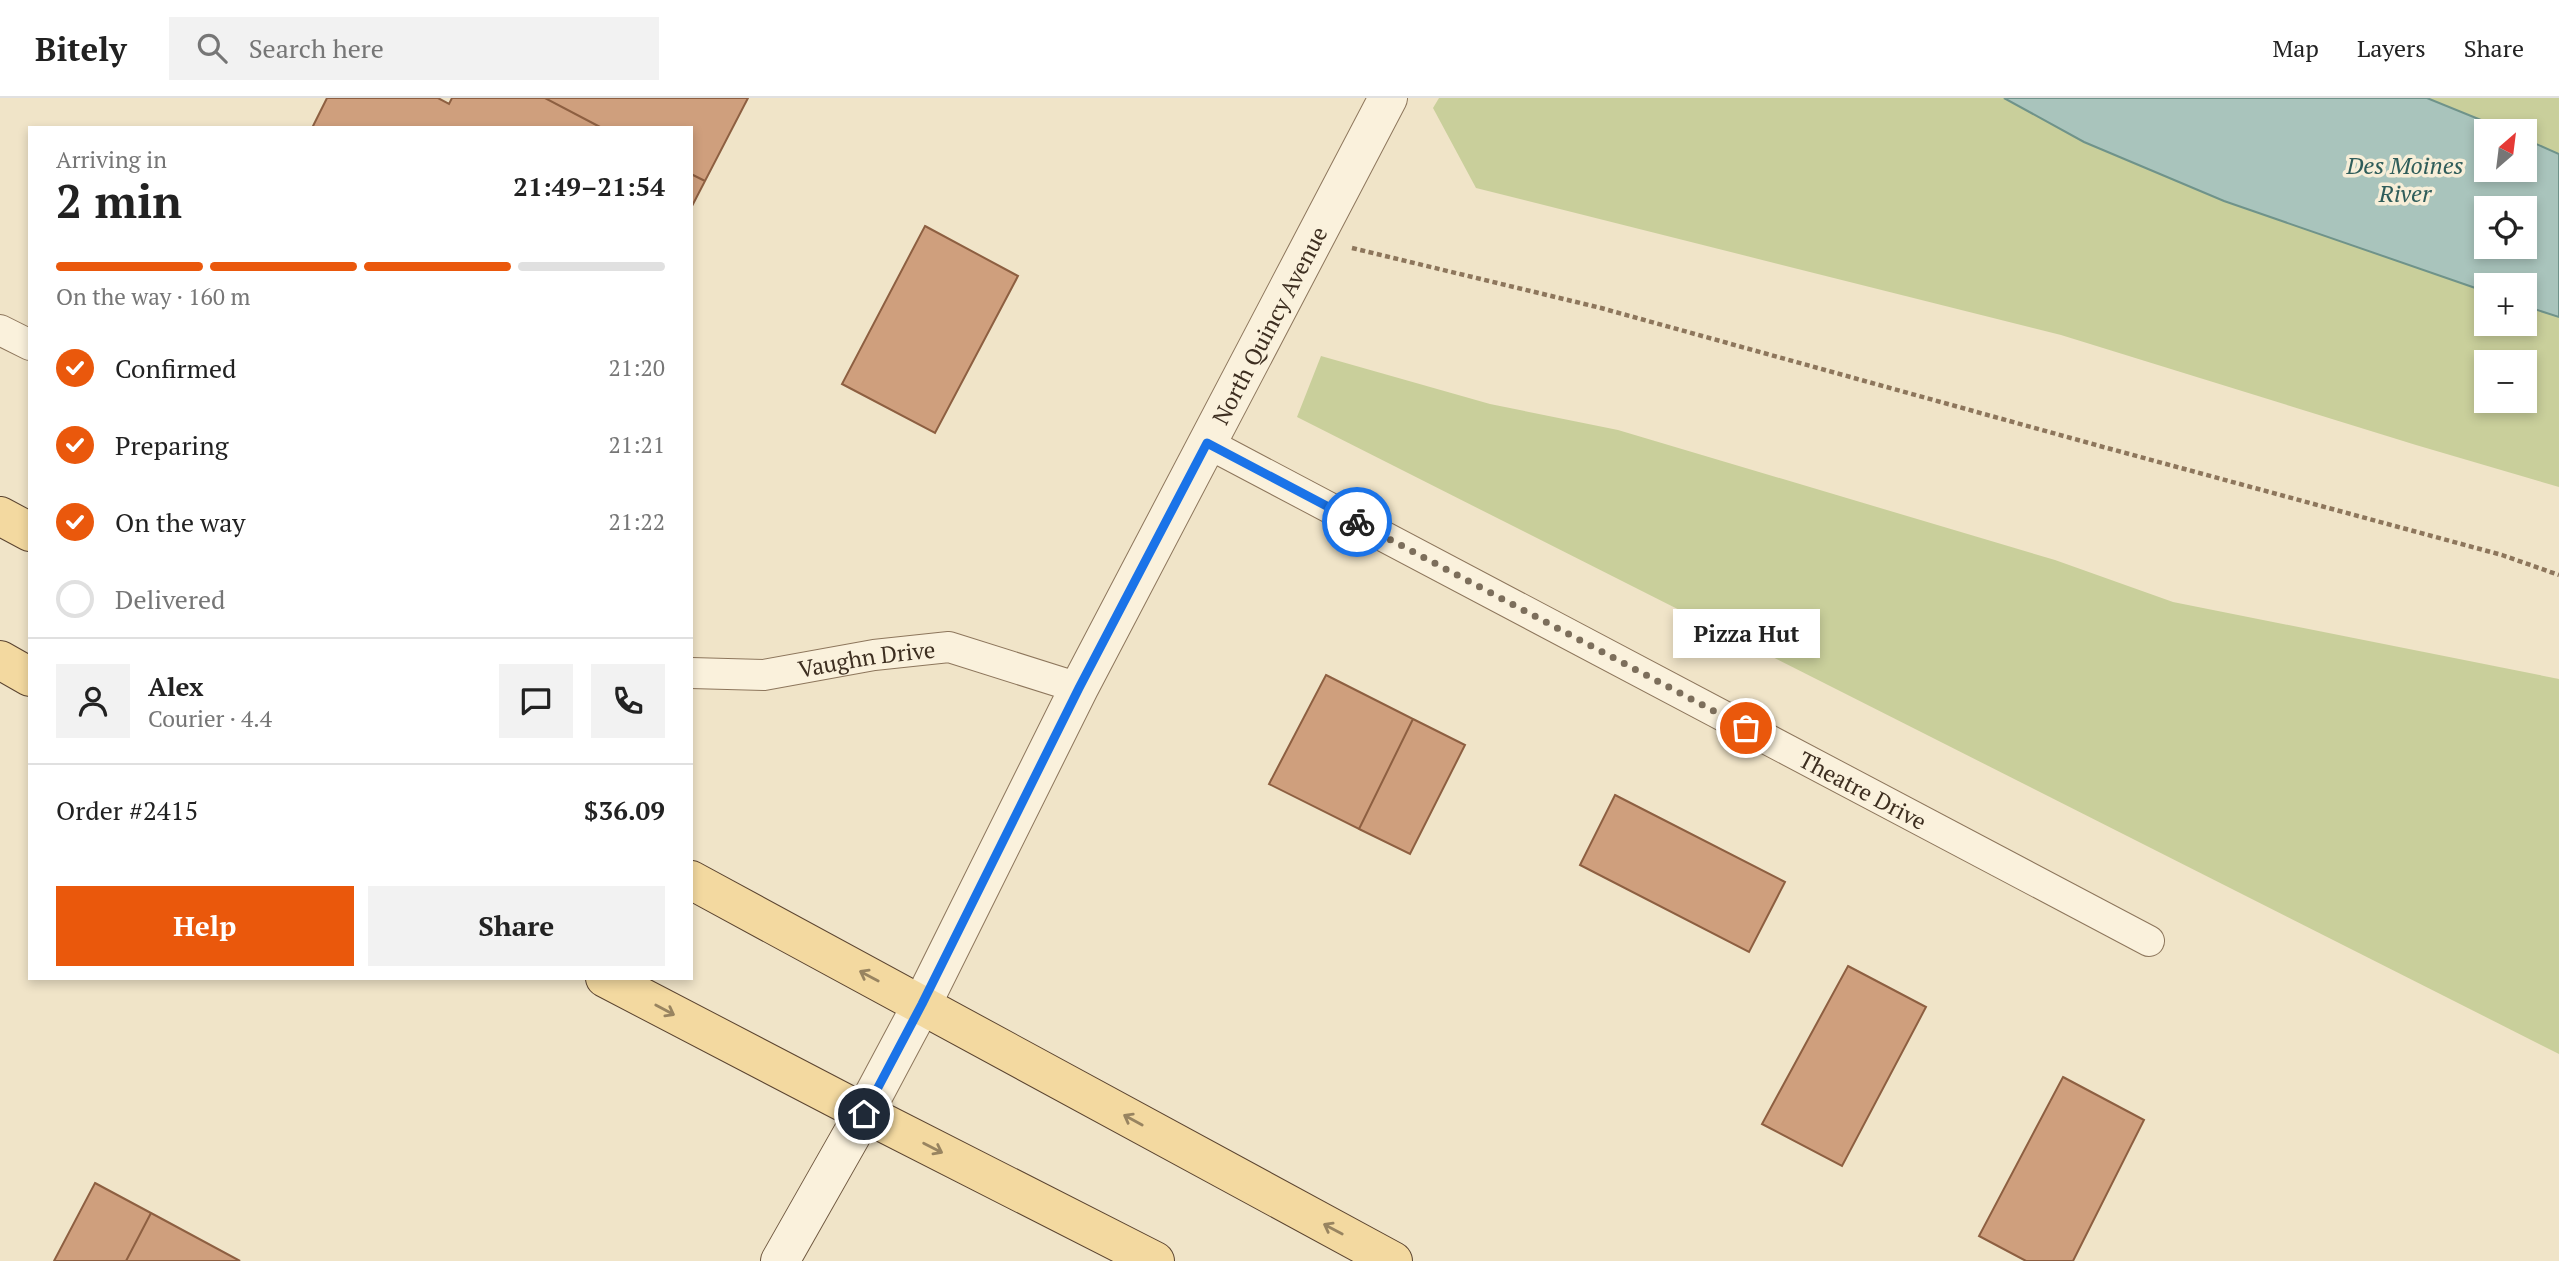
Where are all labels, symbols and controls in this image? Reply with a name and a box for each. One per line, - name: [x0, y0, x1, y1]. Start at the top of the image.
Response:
- search box: [169, 17, 659, 80]
- text: Bitely: [35, 27, 127, 70]
- icon: search: [193, 29, 231, 67]
- text: Search here: [249, 31, 384, 65]
- text: Map: [2272, 32, 2319, 64]
- text: Layers: [2357, 32, 2426, 64]
- text: Share: [2464, 32, 2524, 64]
- north arrow: [2474, 119, 2538, 182]
- map controls: [2474, 119, 2537, 413]
- text: Arriving in: [56, 144, 167, 175]
- water label: Des Moines River: [2345, 149, 2464, 209]
- text: 21:49–21:54: [513, 169, 665, 203]
- text: 2 min: [56, 170, 182, 231]
- button: locate: [2474, 196, 2537, 259]
- street label: North Quincy Avenue: [1204, 221, 1334, 430]
- button: +: [2474, 273, 2537, 336]
- text: On the way · 160 m: [56, 281, 250, 312]
- icon: check: [56, 349, 94, 387]
- button: −: [2474, 350, 2537, 413]
- text: Confirmed: [115, 351, 236, 385]
- text: 21:20: [608, 352, 665, 383]
- icon: check: [56, 426, 94, 464]
- text: Preparing: [115, 428, 228, 462]
- text: 21:21: [608, 429, 665, 460]
- courier: [1322, 487, 1392, 557]
- icon: check: [56, 503, 94, 541]
- icon: bike: [1338, 503, 1376, 541]
- text: On the way: [115, 505, 246, 539]
- text: 21:22: [608, 506, 665, 537]
- text: Delivered: [115, 582, 225, 616]
- callout: Pizza Hut: [1672, 609, 1820, 658]
- text: Pizza Hut: [1694, 618, 1799, 649]
- street label: Vaughn Drive: [795, 633, 937, 684]
- button: person: [56, 664, 130, 738]
- button: chat: [499, 664, 573, 738]
- button: phone: [591, 664, 665, 738]
- text: Alex: [148, 669, 204, 703]
- pin: [1716, 698, 1776, 758]
- text: Courier · 4.4: [148, 703, 272, 734]
- icon: bag: [1727, 709, 1765, 747]
- street label: Theatre Drive: [1794, 743, 1932, 836]
- text: Order #2415: [56, 793, 198, 827]
- text: $36.09: [584, 793, 665, 827]
- button: Help: [56, 886, 354, 966]
- button: Share: [368, 886, 665, 966]
- one-way arrow: [859, 969, 880, 982]
- one-way arrow: [654, 1004, 675, 1017]
- pin: [834, 1084, 894, 1144]
- icon: home: [845, 1095, 883, 1133]
- one-way arrow: [1123, 1113, 1144, 1126]
- one-way arrow: [922, 1142, 942, 1156]
- one-way arrow: [1323, 1222, 1343, 1236]

